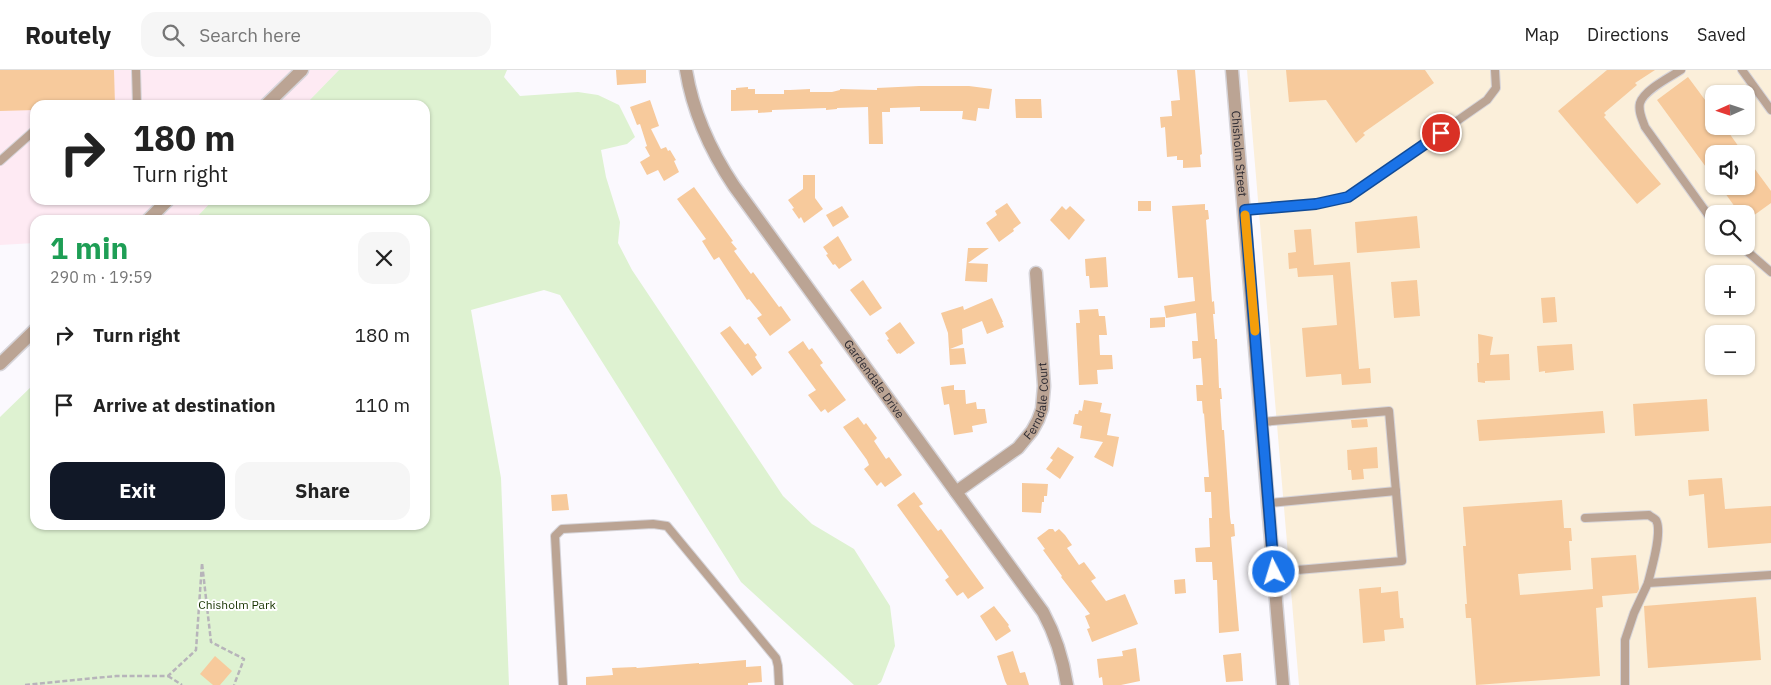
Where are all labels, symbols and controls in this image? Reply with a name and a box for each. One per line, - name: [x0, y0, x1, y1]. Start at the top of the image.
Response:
- search box: [141, 12, 491, 57]
- text: Routely: [25, 19, 111, 51]
- icon: search: [159, 21, 187, 49]
- text: Search here: [199, 23, 301, 47]
- text: Map: [1524, 23, 1559, 46]
- text: Directions: [1587, 23, 1669, 46]
- text: Saved: [1697, 23, 1746, 46]
- north arrow: [1705, 85, 1755, 135]
- map controls: [1705, 85, 1755, 375]
- street label: Chisholm Street: [1228, 110, 1250, 197]
- pin: [1420, 112, 1462, 154]
- text: 180 m: [133, 115, 236, 161]
- icon: arrive: [1427, 119, 1455, 147]
- icon: right: [50, 120, 115, 185]
- button: sound: [1705, 145, 1755, 195]
- text: Turn right: [133, 159, 228, 188]
- button: search: [1705, 205, 1755, 255]
- text: 1 min: [50, 228, 128, 267]
- button: close: [358, 232, 410, 284]
- button: +: [1705, 265, 1755, 315]
- text: 290 m · 19:59: [50, 267, 152, 287]
- icon: right: [50, 321, 78, 349]
- text: Turn right: [93, 323, 180, 347]
- text: 180 m: [355, 323, 410, 347]
- button: −: [1705, 325, 1755, 375]
- street label: Gardendale Drive: [841, 337, 908, 421]
- street label: Ferndale Court: [1020, 362, 1051, 442]
- icon: arrive: [50, 391, 78, 419]
- text: Arrive at destination: [93, 393, 276, 417]
- text: 110 m: [355, 393, 410, 417]
- button: Exit: [50, 462, 225, 520]
- button: Share: [235, 462, 410, 520]
- position arrow: [1247, 545, 1299, 597]
- park label: Chisholm Park: [198, 597, 276, 612]

